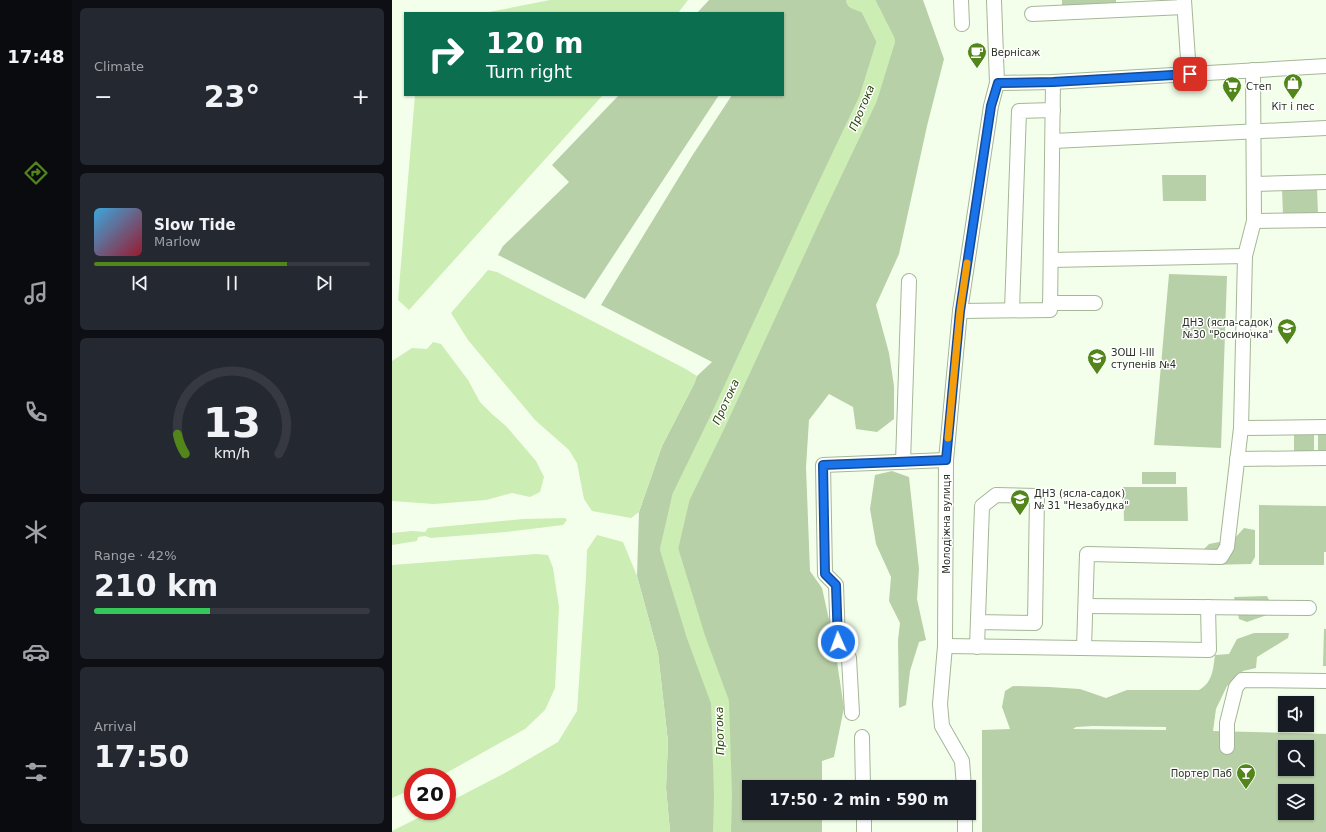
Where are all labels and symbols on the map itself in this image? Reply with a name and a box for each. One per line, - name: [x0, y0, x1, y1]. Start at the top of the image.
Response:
- cafe icon: Вернісаж: [966, 41, 988, 69]
- place label: Вернісаж: [991, 47, 1040, 58]
- pin: [1173, 57, 1207, 91]
- shop icon: Кіт і пес: [1282, 72, 1304, 100]
- supermarket icon: Степ: [1221, 75, 1243, 103]
- place label: Степ: [1246, 81, 1272, 92]
- water label: Протока: [847, 83, 878, 133]
- place label: Кіт і пес: [1271, 101, 1315, 112]
- place label: ДНЗ (ясла-садок) №30 "Росиночка": [1182, 317, 1273, 340]
- school or university icon: ДНЗ (ясла-садок) №30 "Росиночка": [1276, 317, 1298, 345]
- school or university icon: ЗОШ І-ІІІ ступенів №4: [1086, 347, 1108, 375]
- place label: ЗОШ І-ІІІ ступенів №4: [1111, 347, 1176, 370]
- water label: Протока: [710, 377, 742, 427]
- street label: Молодіжна вулиця: [941, 474, 952, 574]
- school or university icon: ДНЗ (ясла-садок) № 31 "Незабудка": [1009, 488, 1031, 516]
- place label: ДНЗ (ясла-садок) № 31 "Незабудка": [1034, 488, 1129, 511]
- position arrow: [817, 621, 859, 663]
- water label: Протока: [713, 706, 727, 755]
- bar icon: Портер Паб: [1235, 762, 1257, 790]
- speed limit sign: 20: [404, 768, 456, 820]
- place label: Портер Паб: [1171, 768, 1232, 779]

